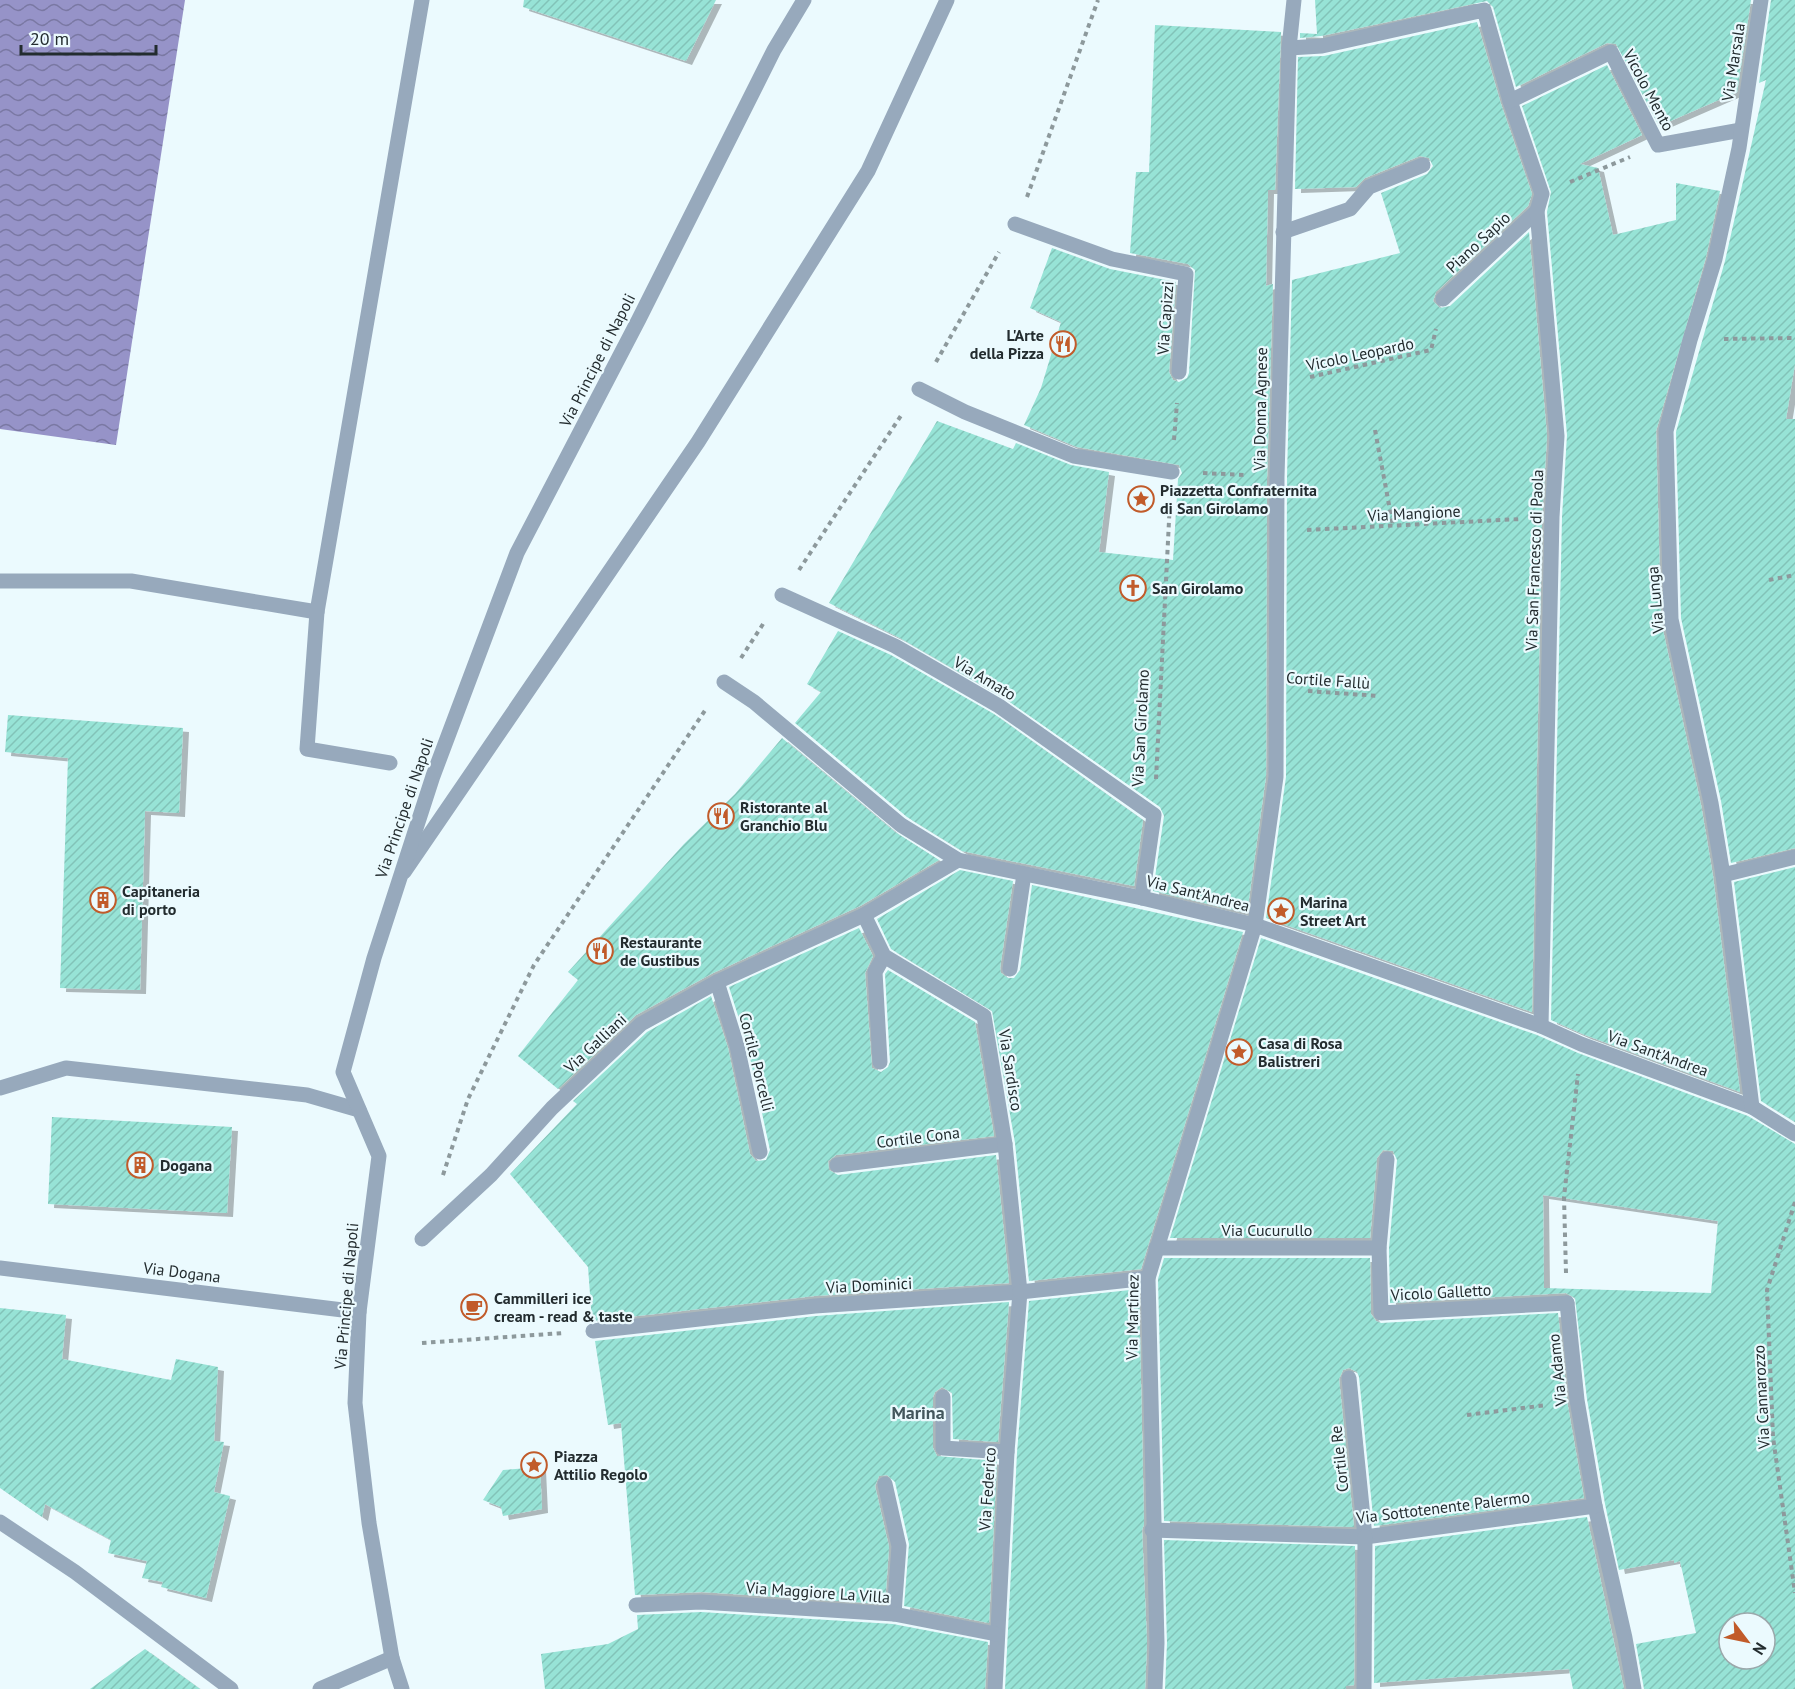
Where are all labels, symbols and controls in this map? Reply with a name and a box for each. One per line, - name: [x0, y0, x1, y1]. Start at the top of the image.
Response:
- scale bar: [21, 18, 156, 56]
- street label: Via Marsala: [1717, 21, 1749, 104]
- text: 20 m: [30, 27, 69, 50]
- street label: Vicolo Mento: [1619, 45, 1679, 134]
- street label: Piano Sapio: [1442, 207, 1514, 277]
- street label: Via Capizzi: [1152, 280, 1178, 357]
- street label: Via Principe di Napoli: [554, 290, 639, 431]
- place label: L'Arte della Pizza: [970, 325, 1044, 363]
- restaurant icon: L'Arte della Pizza: [1048, 329, 1078, 359]
- street label: Vicolo Leopardo: [1303, 333, 1416, 375]
- street label: Via Donna Agnese: [1249, 347, 1271, 472]
- street label: Via San Francesco di Paola: [1521, 469, 1547, 652]
- place label: Piazzetta Confraternita di San Girolamo: [1160, 480, 1317, 518]
- place icon: Piazzetta Confraternita di San Girolamo: [1126, 484, 1156, 514]
- street label: Via Mangione: [1366, 501, 1461, 525]
- street label: Via Lunga: [1642, 566, 1668, 635]
- church icon: San Girolamo: [1118, 573, 1148, 603]
- place label: San Girolamo: [1152, 578, 1244, 598]
- street label: Via Amato: [949, 651, 1020, 704]
- street label: Cortile Fallù: [1285, 667, 1371, 693]
- street label: Via San Girolamo: [1127, 669, 1153, 788]
- street label: Via Principe di Napoli: [370, 735, 437, 882]
- place label: Ristorante al Granchio Blu: [740, 797, 828, 835]
- restaurant icon: Ristorante al Granchio Blu: [706, 801, 736, 831]
- street label: Via Sant'Andrea: [1143, 870, 1252, 916]
- place label: Capitaneria di porto: [122, 881, 200, 919]
- building icon: Capitaneria di porto: [88, 885, 118, 915]
- place label: Marina Street Art: [1300, 892, 1367, 930]
- place icon: Marina Street Art: [1266, 896, 1296, 926]
- place label: Restaurante de Gustibus: [620, 932, 702, 970]
- restaurant icon: Restaurante de Gustibus: [585, 936, 615, 966]
- street label: Via Galliani: [559, 1009, 630, 1078]
- street label: Cortile Porcelli: [735, 1011, 779, 1113]
- street label: Via Sant'Andrea: [1604, 1025, 1711, 1081]
- street label: Via Sardisco: [995, 1027, 1027, 1112]
- place label: Casa di Rosa Balistreri: [1258, 1033, 1343, 1071]
- place icon: Casa di Rosa Balistreri: [1224, 1037, 1254, 1067]
- street label: Cortile Cona: [875, 1122, 961, 1152]
- building icon: Dogana: [125, 1150, 155, 1180]
- place label: Dogana: [160, 1155, 212, 1175]
- street label: Via Cucurullo: [1221, 1220, 1312, 1240]
- street label: Via Principe di Napoli: [330, 1222, 362, 1371]
- street label: Via Dogana: [141, 1257, 222, 1287]
- street label: Via Dominici: [824, 1273, 913, 1297]
- street label: Via Martinez: [1121, 1274, 1143, 1361]
- street label: Vicolo Galletto: [1389, 1279, 1492, 1305]
- place label: Cammilleri ice cream - read & taste: [494, 1288, 633, 1326]
- cafe icon: Cammilleri ice cream - read & taste: [459, 1292, 489, 1322]
- street label: Via Adamo: [1543, 1333, 1571, 1408]
- street label: Via Cannarozzo: [1748, 1344, 1774, 1451]
- district label: Marina: [891, 1401, 945, 1424]
- street label: Cortile Re: [1326, 1425, 1352, 1493]
- place label: Piazza Attilio Regolo: [554, 1446, 648, 1484]
- street label: Via Federico: [974, 1446, 1000, 1533]
- place icon: Piazza Attilio Regolo: [519, 1450, 549, 1480]
- street label: Via Sottotenente Palermo: [1354, 1486, 1531, 1528]
- street label: Via Maggiore La Villa: [744, 1577, 891, 1607]
- north arrow: [1717, 1611, 1777, 1671]
- text: N: [1748, 1639, 1771, 1659]

